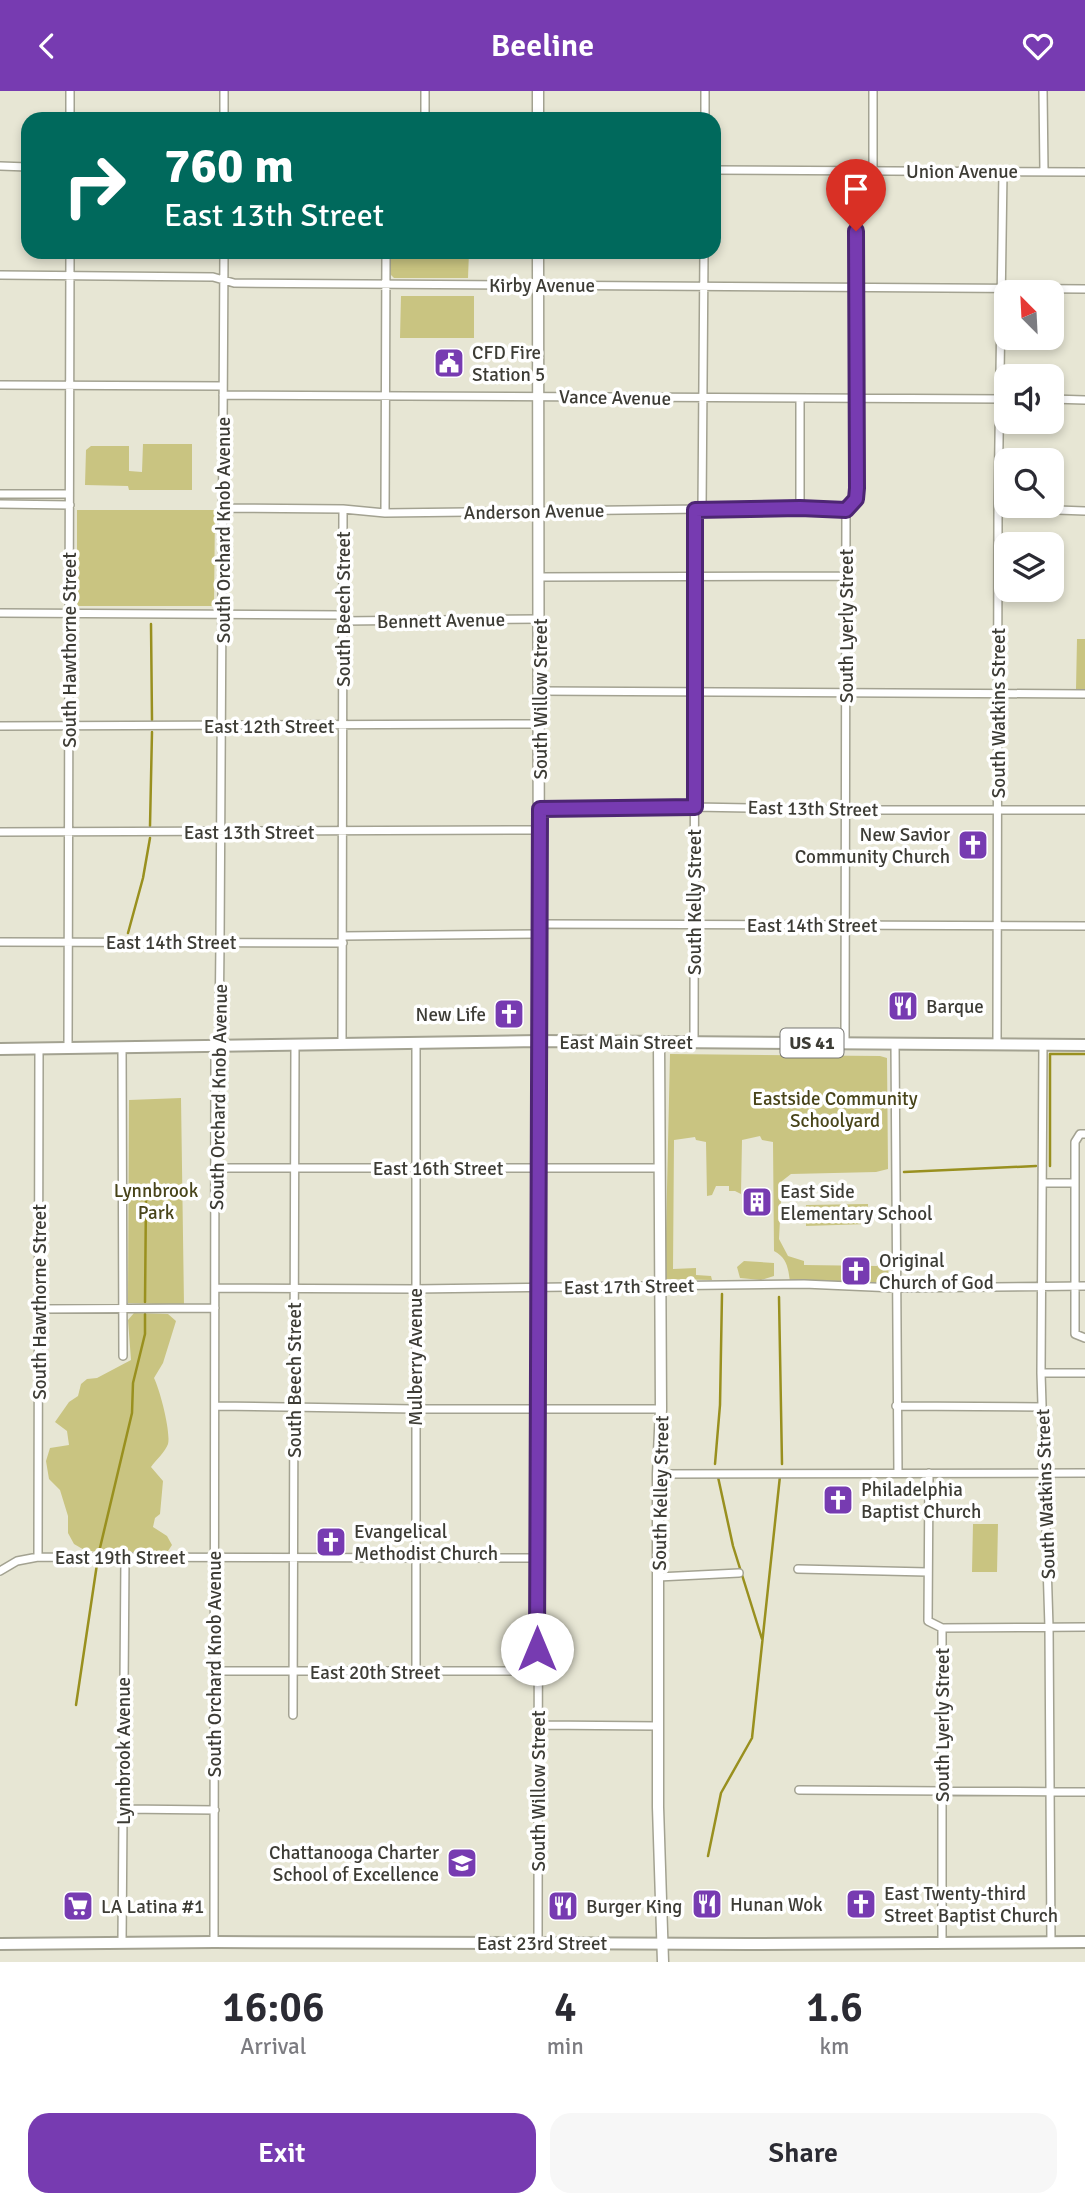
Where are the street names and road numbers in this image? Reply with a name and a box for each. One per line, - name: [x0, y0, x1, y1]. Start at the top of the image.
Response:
- street label: Union Avenue: [906, 160, 1018, 184]
- street label: Kirby Avenue: [489, 274, 595, 298]
- street label: Vance Avenue: [559, 385, 671, 411]
- street label: South Orchard Knob Avenue: [212, 417, 236, 643]
- street label: Anderson Avenue: [463, 499, 605, 525]
- street label: South Beech Street: [332, 531, 356, 687]
- street label: South Lyerly Street: [835, 549, 859, 703]
- street label: South Hawthorne Street: [58, 552, 82, 748]
- street label: Bennett Avenue: [377, 608, 505, 634]
- street label: South Willow Street: [529, 618, 553, 780]
- street label: South Watkins Street: [987, 627, 1011, 798]
- street label: East 12th Street: [204, 715, 335, 739]
- street label: East 13th Street: [747, 796, 879, 822]
- street label: East 13th Street: [184, 821, 315, 845]
- street label: South Kelly Street: [683, 829, 707, 975]
- street label: East 14th Street: [747, 914, 878, 938]
- street label: East 14th Street: [106, 931, 237, 955]
- street label: South Orchard Knob Avenue: [205, 984, 233, 1210]
- road number: US 41: [780, 1028, 844, 1058]
- street label: East Main Street: [559, 1031, 693, 1055]
- street label: East 16th Street: [373, 1157, 504, 1181]
- street label: South Hawthorne Street: [28, 1204, 52, 1400]
- street label: East 17th Street: [564, 1274, 695, 1300]
- street label: Mulberry Avenue: [404, 1288, 428, 1426]
- street label: South Beech Street: [283, 1302, 307, 1458]
- street label: South Watkins Street: [1031, 1408, 1061, 1580]
- street label: South Kelley Street: [648, 1415, 674, 1571]
- street label: East 19th Street: [55, 1546, 186, 1570]
- street label: South Orchard Knob Avenue: [203, 1551, 227, 1777]
- street label: South Lyerly Street: [931, 1648, 955, 1802]
- street label: East 20th Street: [310, 1661, 441, 1685]
- street label: Lynnbrook Avenue: [112, 1677, 136, 1825]
- street label: South Willow Street: [527, 1710, 551, 1872]
- street label: East 23rd Street: [477, 1932, 608, 1956]

